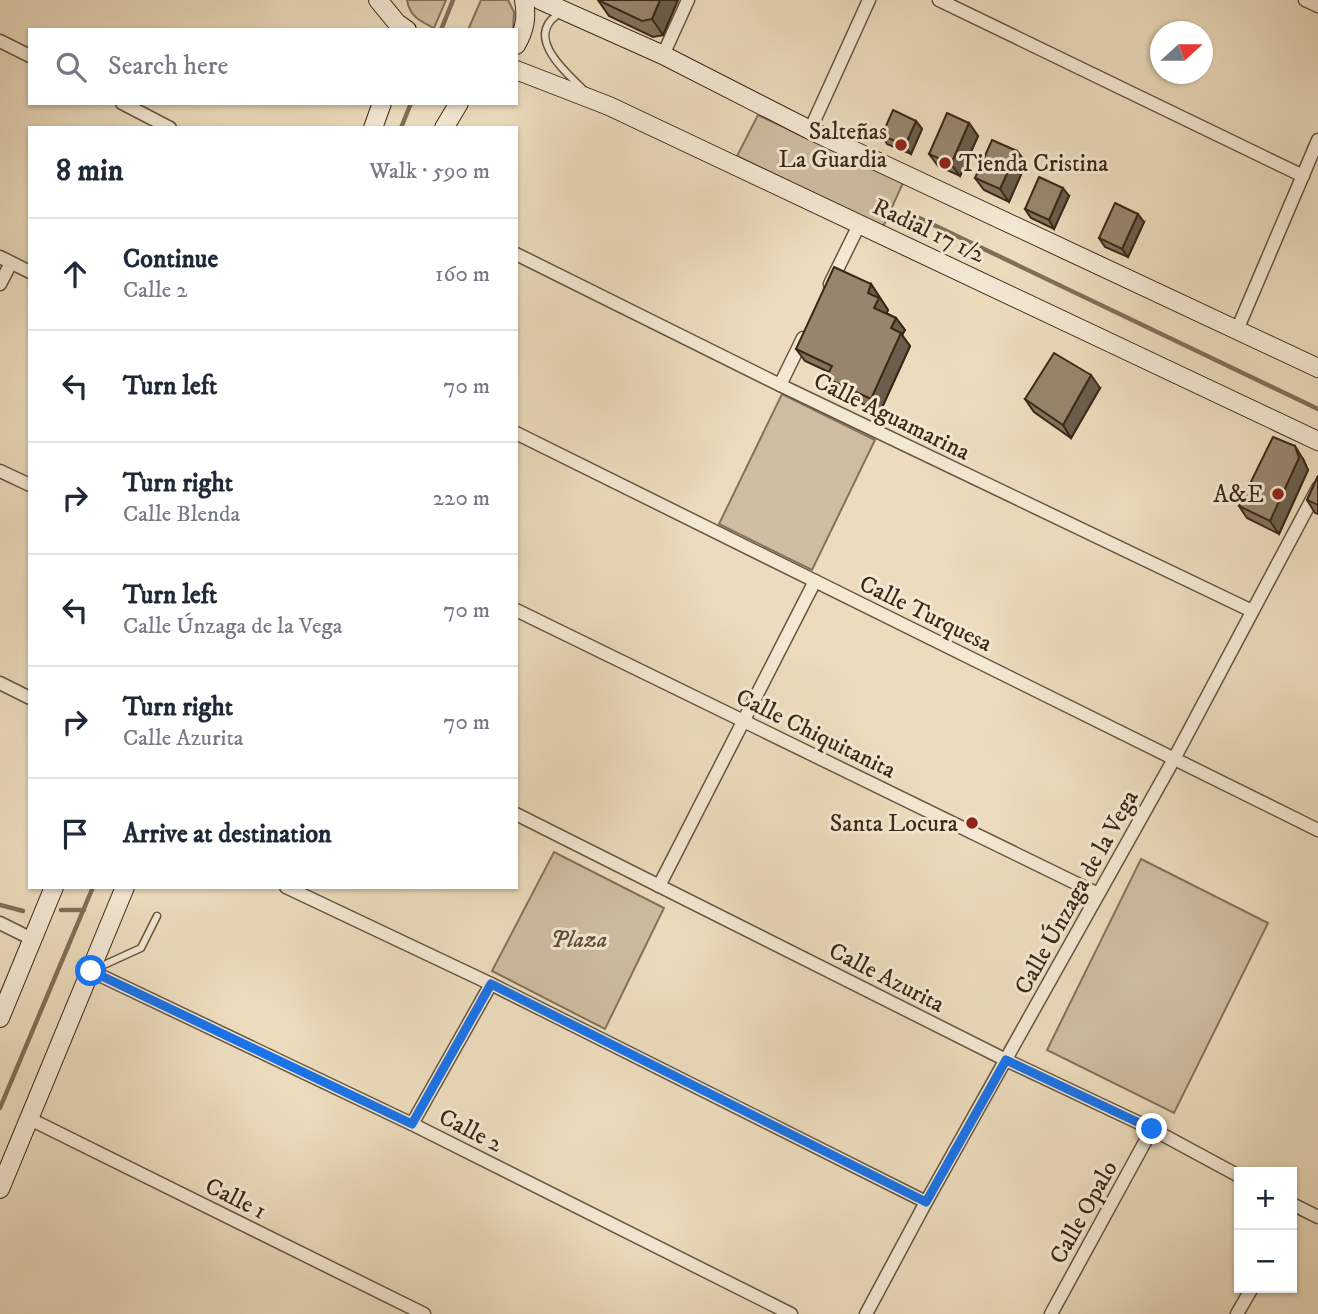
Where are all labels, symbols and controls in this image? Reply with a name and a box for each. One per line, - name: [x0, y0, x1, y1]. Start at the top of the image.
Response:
- north arrow: [1150, 21, 1213, 84]
- search box: [28, 28, 518, 105]
- icon: search: [52, 48, 90, 86]
- text: Search here: [108, 50, 228, 83]
- place label: Salteñas La Guardia: [779, 117, 888, 175]
- marker: Salteñas La Guardia: [893, 137, 909, 153]
- place label: Tienda Cristina: [959, 149, 1109, 179]
- text: 8 min: [56, 153, 123, 190]
- marker: Tienda Cristina: [937, 155, 953, 171]
- text: Walk · 590 m: [369, 157, 490, 186]
- street label: Radial 17 1/2: [868, 192, 990, 270]
- text: Continue: [123, 243, 218, 276]
- icon: ahead: [56, 255, 94, 293]
- text: 160 m: [435, 260, 490, 289]
- text: Calle 2: [123, 276, 188, 305]
- street label: Calle Aguamarina: [808, 366, 975, 468]
- icon: left: [56, 367, 94, 405]
- text: Turn left: [123, 370, 217, 403]
- text: 70 m: [443, 372, 490, 401]
- text: Turn right: [123, 467, 233, 500]
- icon: right: [56, 479, 94, 517]
- place label: A&E: [1213, 480, 1264, 510]
- text: 220 m: [433, 484, 490, 513]
- marker: A&E: [1270, 486, 1286, 502]
- text: Calle Blenda: [123, 500, 240, 529]
- street label: Calle Turquesa: [854, 569, 998, 659]
- text: Turn left: [123, 579, 217, 612]
- icon: left: [56, 591, 94, 629]
- text: 70 m: [443, 596, 490, 625]
- text: Calle Únzaga de la Vega: [123, 612, 343, 641]
- street label: Calle Chiquitanita: [731, 682, 901, 786]
- text: Turn right: [123, 691, 233, 724]
- icon: right: [56, 703, 94, 741]
- text: 70 m: [443, 708, 490, 737]
- text: Calle Azurita: [123, 724, 244, 753]
- street label: Calle Únzaga de la Vega: [1007, 784, 1146, 1000]
- place label: Santa Locura: [830, 809, 959, 839]
- icon: arrive: [56, 815, 94, 853]
- marker: Santa Locura: [964, 815, 980, 831]
- text: Arrive at destination: [123, 818, 332, 851]
- park label: Plaza: [551, 925, 607, 955]
- street label: Calle Azurita: [824, 936, 950, 1020]
- route start: [75, 955, 106, 986]
- street label: Calle 2: [434, 1102, 508, 1160]
- route end: [1136, 1113, 1167, 1144]
- street label: Calle Opalo: [1043, 1156, 1125, 1269]
- map controls: [1234, 1167, 1297, 1293]
- button: +: [1234, 1167, 1297, 1230]
- street label: Calle 1: [200, 1171, 271, 1226]
- button: −: [1234, 1230, 1297, 1293]

